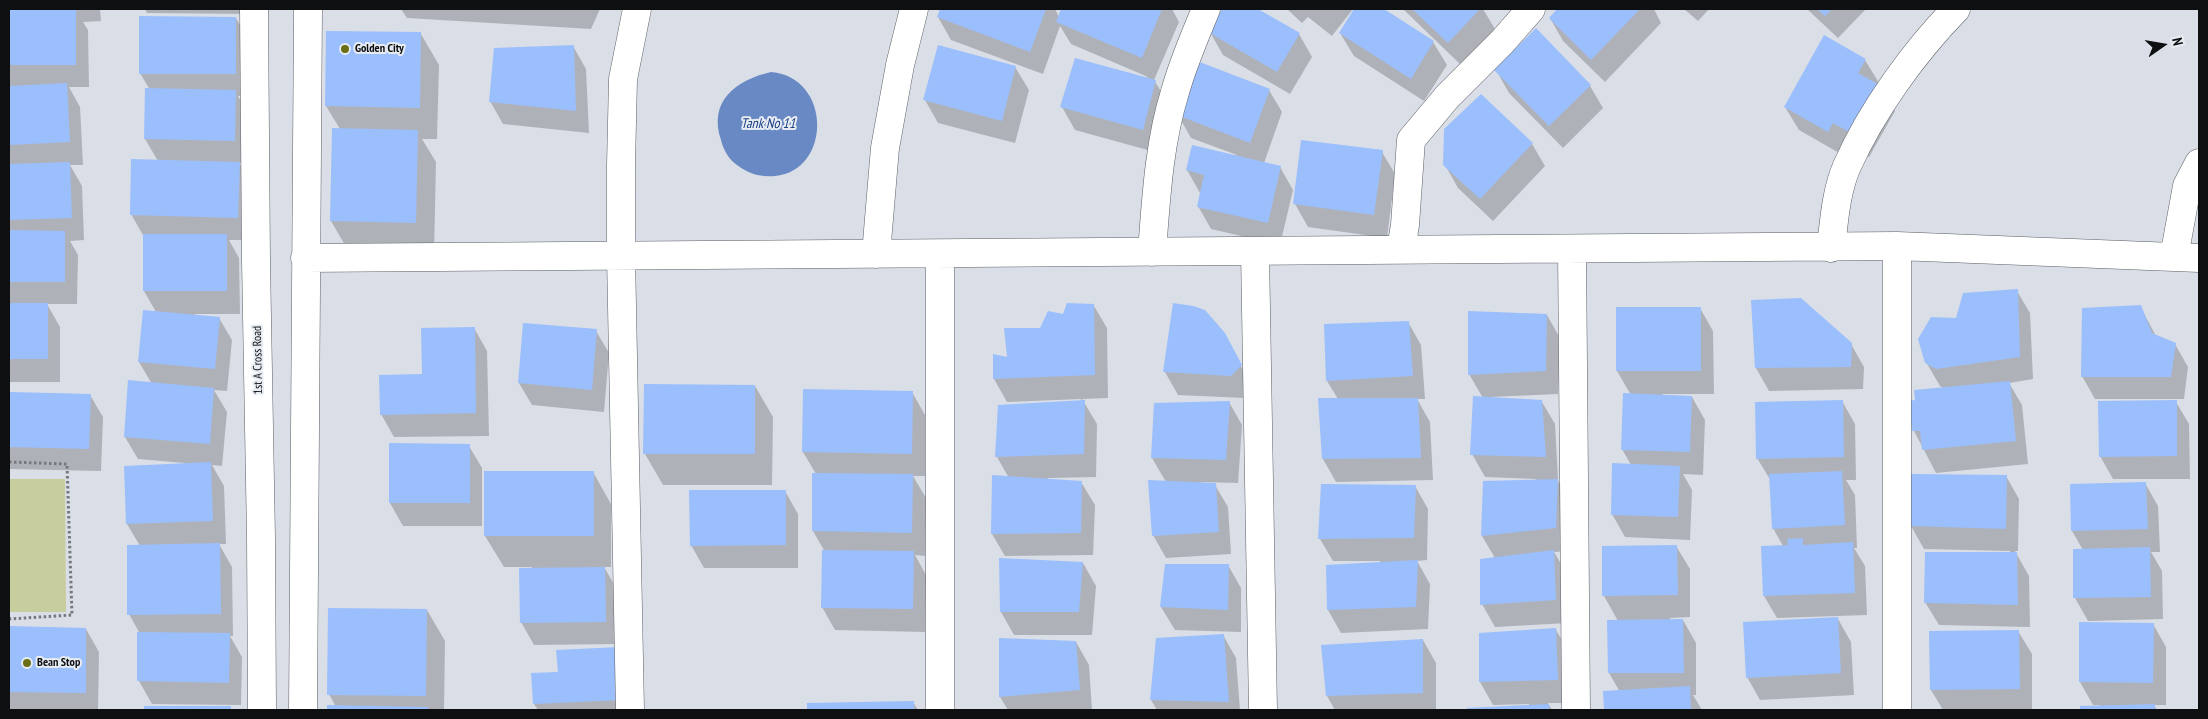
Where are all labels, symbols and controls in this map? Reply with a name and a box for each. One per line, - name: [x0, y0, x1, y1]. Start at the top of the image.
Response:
- north arrow: [2138, 20, 2188, 70]
- text: N: [2168, 36, 2187, 47]
- place label: Golden City: [355, 42, 404, 56]
- marker: Golden City: [339, 43, 351, 55]
- water label: Tank No 11: [741, 116, 795, 132]
- street label: 1st A Cross Road: [250, 326, 266, 394]
- place label: Bean Stop: [37, 656, 80, 670]
- marker: Bean Stop: [21, 657, 33, 669]

